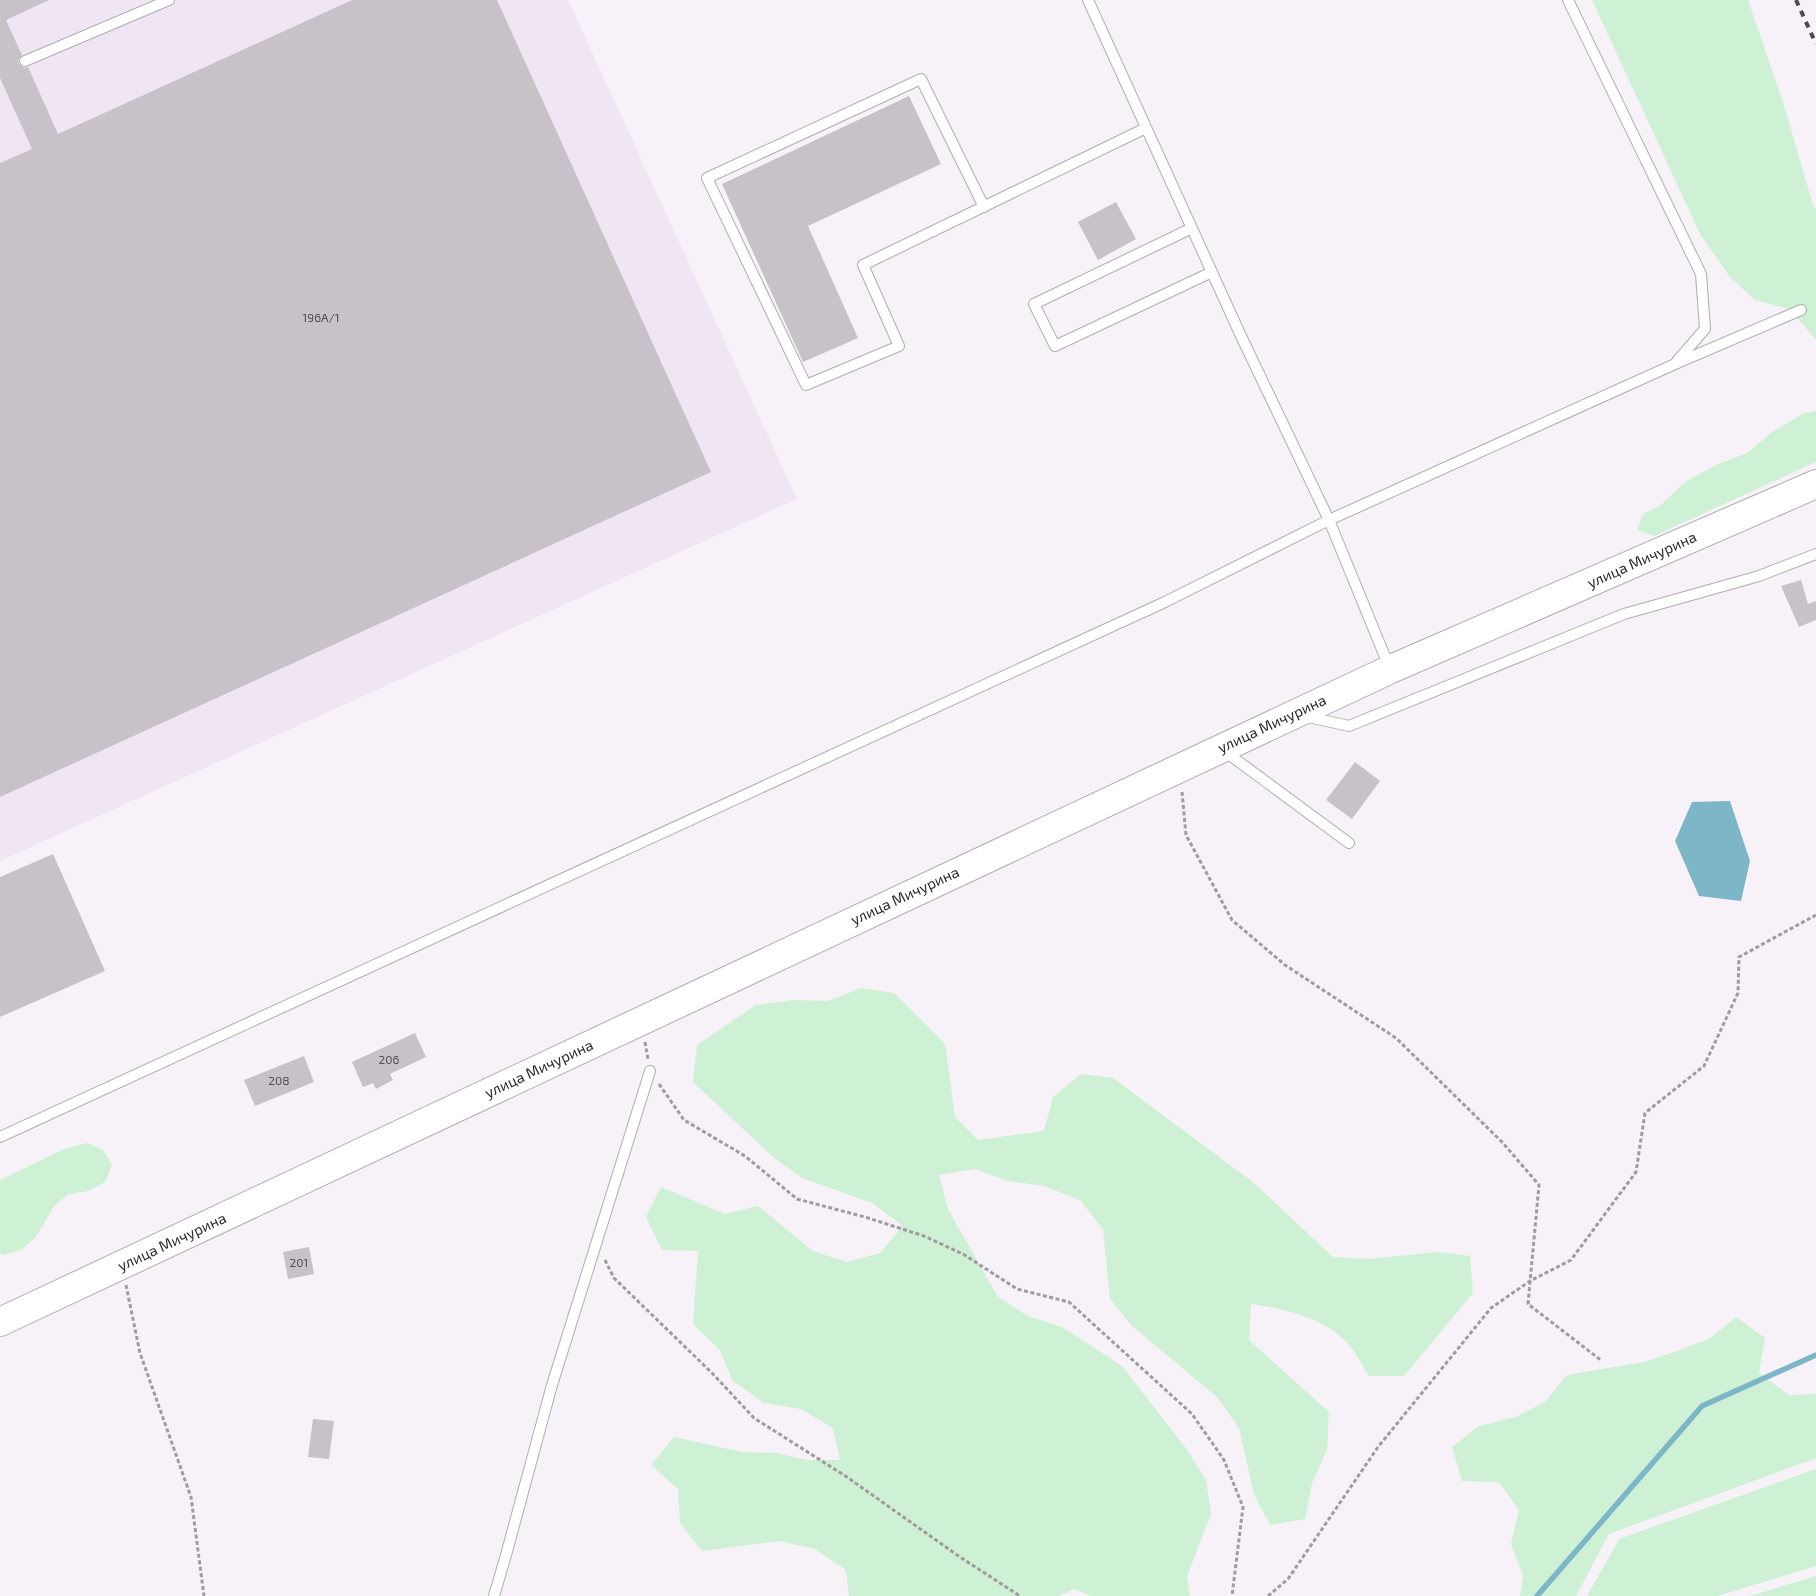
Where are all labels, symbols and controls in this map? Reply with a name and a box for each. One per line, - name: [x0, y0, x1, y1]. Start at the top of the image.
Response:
- house number: 196А/1: [303, 310, 339, 324]
- street label: улица Мичурина: [1584, 527, 1699, 592]
- street label: улица Мичурина: [1214, 690, 1329, 757]
- street label: улица Мичурина: [847, 862, 962, 929]
- street label: улица Мичурина: [481, 1035, 596, 1102]
- house number: 206: [379, 1052, 400, 1066]
- house number: 208: [268, 1073, 290, 1087]
- street label: улица Мичурина: [114, 1208, 229, 1275]
- house number: 201: [290, 1255, 308, 1269]

